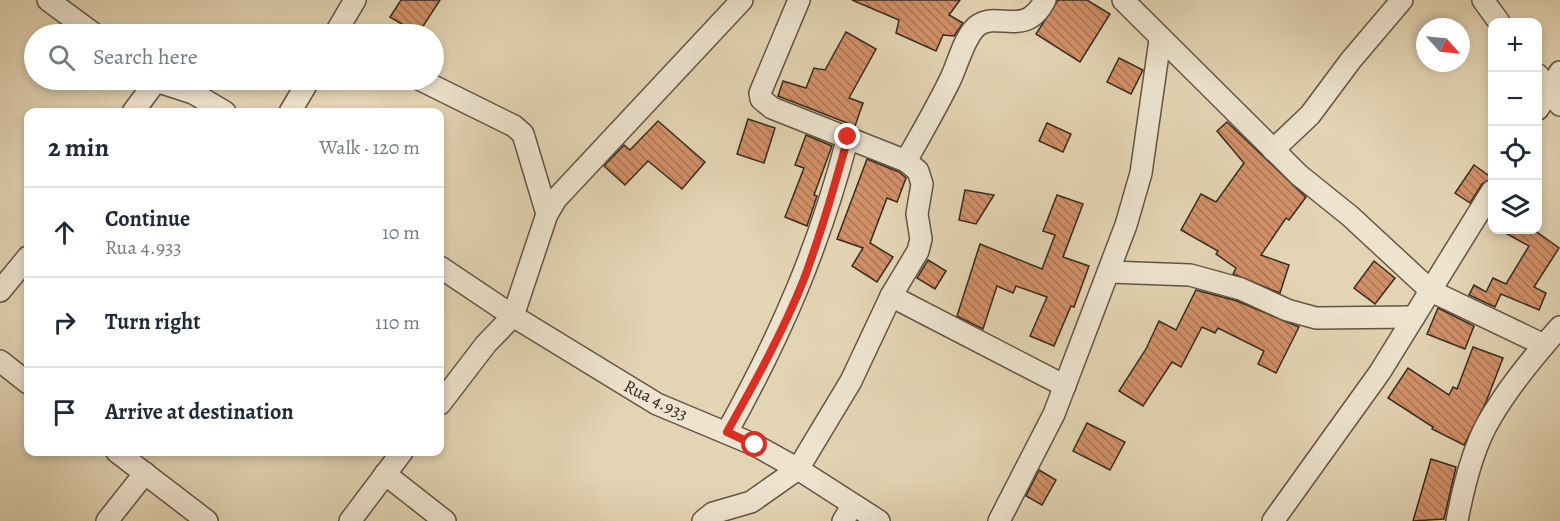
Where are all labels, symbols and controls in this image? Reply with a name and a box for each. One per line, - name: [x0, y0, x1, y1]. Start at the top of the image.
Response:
- north arrow: [1416, 18, 1470, 72]
- map controls: [1488, 18, 1542, 234]
- button: +: [1488, 18, 1542, 72]
- search box: [24, 24, 444, 90]
- icon: search: [45, 41, 78, 74]
- text: Search here: [93, 42, 198, 72]
- button: −: [1488, 72, 1542, 126]
- route end: [834, 123, 860, 149]
- button: locate: [1488, 126, 1542, 180]
- text: 2 min: [48, 130, 109, 165]
- text: Walk · 120 m: [319, 134, 420, 161]
- button: layers: [1488, 180, 1542, 234]
- text: Continue: [105, 204, 190, 234]
- icon: ahead: [48, 216, 81, 249]
- text: 10 m: [382, 219, 420, 246]
- text: Rua 4.933: [105, 234, 182, 261]
- icon: right: [48, 306, 81, 339]
- text: Turn right: [105, 307, 201, 337]
- text: 110 m: [375, 309, 420, 336]
- street label: Rua 4.933: [620, 374, 692, 426]
- icon: arrive: [48, 396, 81, 429]
- text: Arrive at destination: [105, 397, 294, 427]
- route start: [741, 431, 767, 457]

